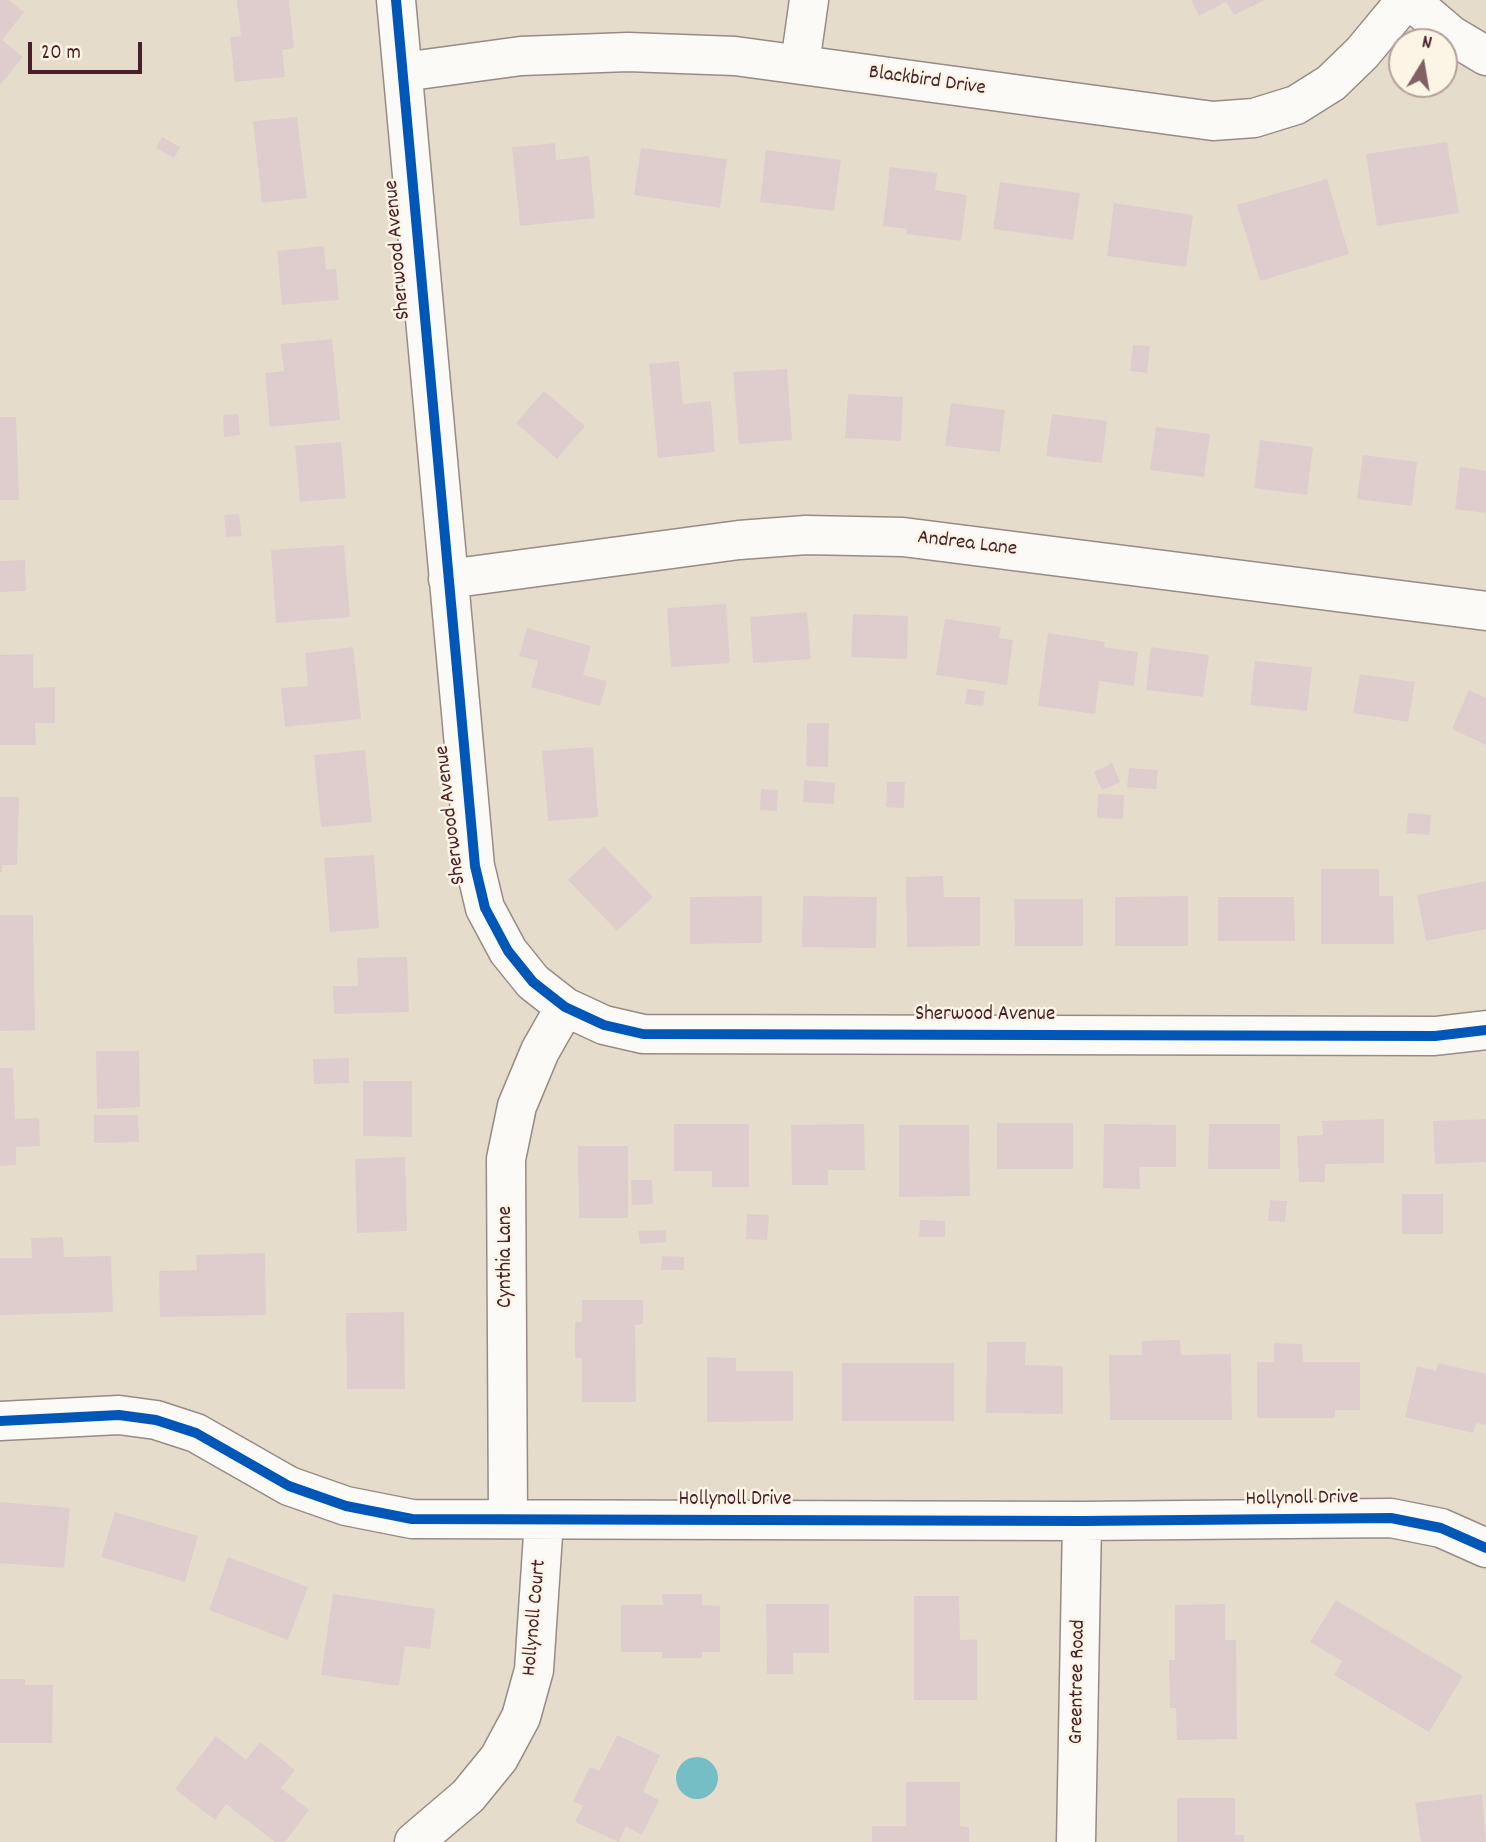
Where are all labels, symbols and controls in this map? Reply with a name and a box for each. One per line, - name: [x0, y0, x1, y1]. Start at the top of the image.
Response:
- scale bar: [32, 28, 145, 72]
- north arrow: [1388, 28, 1458, 98]
- text: N: [1420, 30, 1434, 58]
- text: 20 m: [41, 39, 81, 69]
- street label: Blackbird Drive: [867, 61, 987, 103]
- street label: Sherwood Avenue: [380, 179, 418, 321]
- street label: Andrea Lane: [916, 526, 1018, 564]
- street label: Sherwood Avenue: [431, 744, 473, 886]
- street label: Sherwood Avenue: [915, 1003, 1055, 1029]
- street label: Cynthia Lane: [494, 1206, 520, 1308]
- street label: Hollynoll Drive: [1245, 1486, 1359, 1514]
- street label: Hollynoll Drive: [679, 1488, 791, 1514]
- street label: Hollynoll Court: [518, 1559, 554, 1677]
- street label: Greentree Road: [1065, 1619, 1093, 1745]

